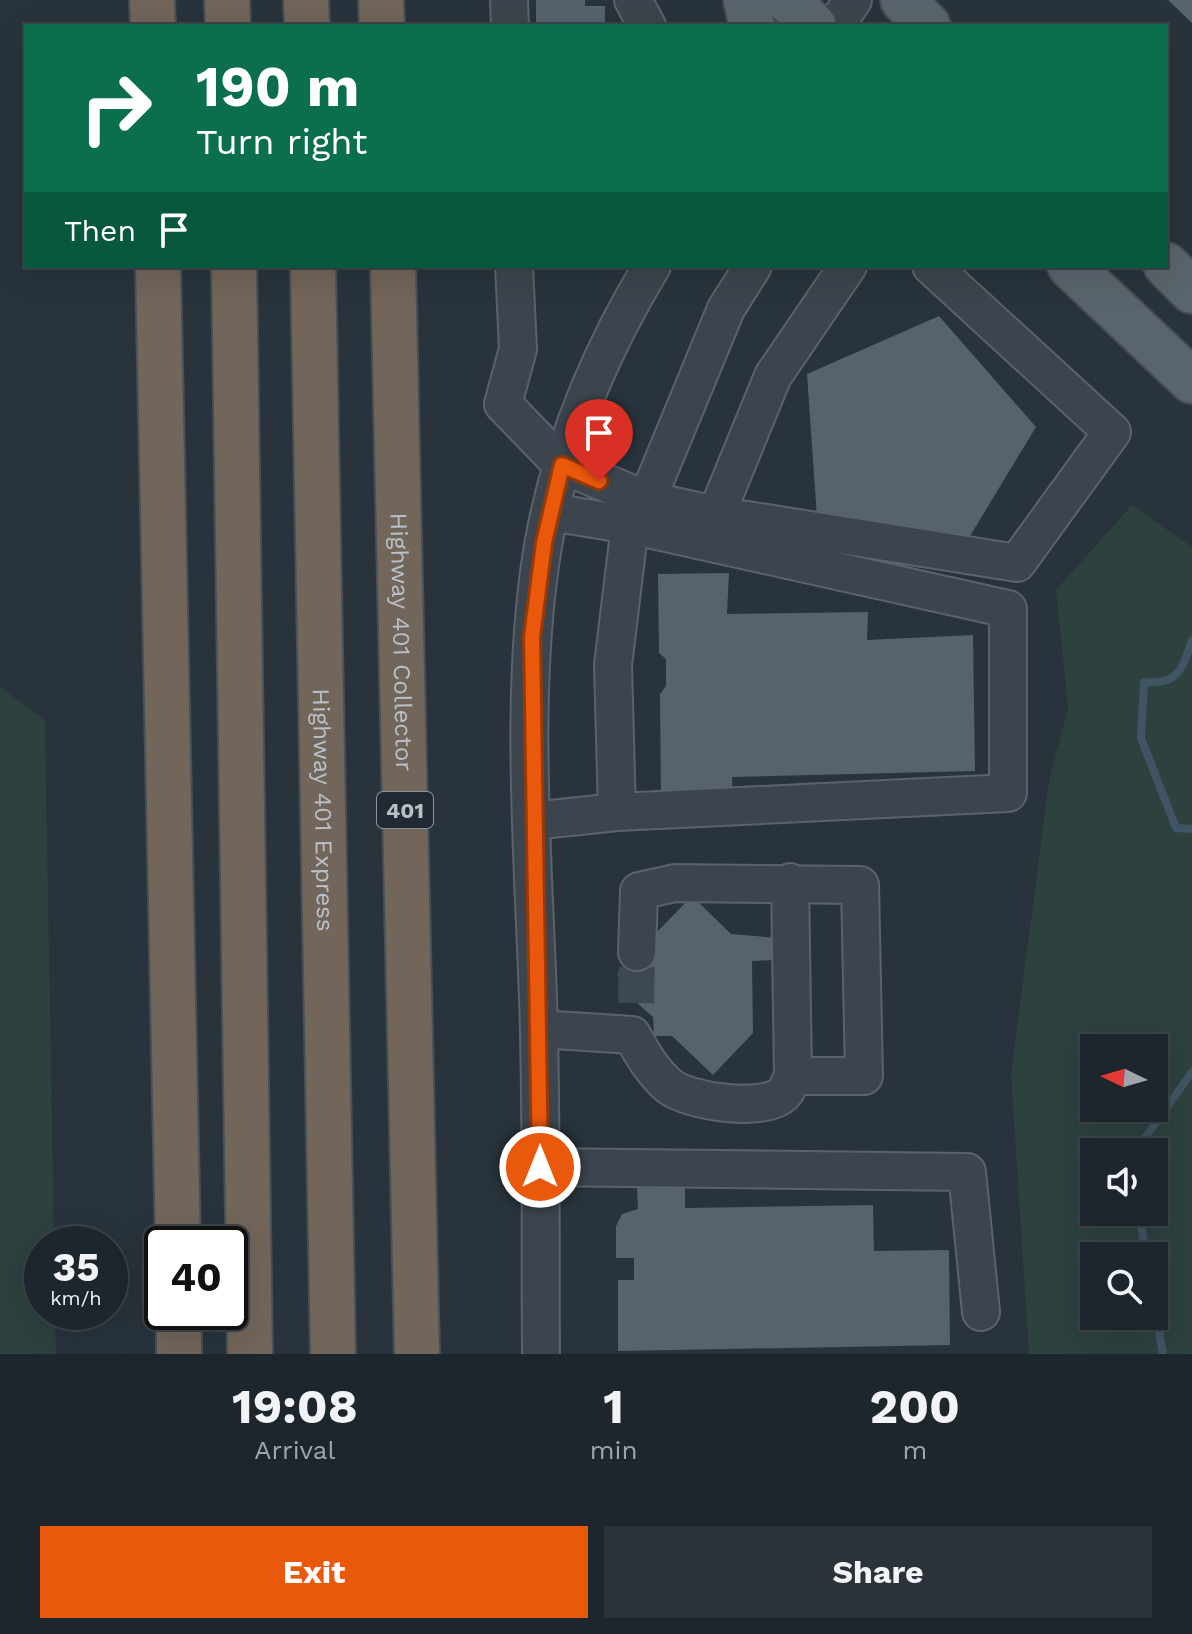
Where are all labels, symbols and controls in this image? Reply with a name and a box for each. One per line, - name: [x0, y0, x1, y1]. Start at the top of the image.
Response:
- text: 190 m: [196, 54, 359, 120]
- icon: right: [64, 56, 168, 160]
- text: Turn right: [196, 121, 367, 163]
- icon: arrive: [152, 208, 196, 252]
- text: Then: [64, 213, 136, 248]
- pin: [565, 399, 633, 481]
- icon: arrive: [577, 411, 621, 455]
- street label: Highway 401 Collector: [384, 512, 418, 772]
- street label: Highway 401 Express: [307, 688, 339, 932]
- road number: 401: [377, 792, 433, 828]
- north arrow: [1080, 1034, 1168, 1122]
- map controls: [1080, 1034, 1168, 1330]
- position arrow: [498, 1125, 582, 1209]
- button: sound: [1080, 1138, 1168, 1226]
- speed limit sign: 40: [144, 1226, 248, 1330]
- button: search: [1080, 1242, 1168, 1330]
- text: 35: [52, 1244, 100, 1291]
- text: km/h: [50, 1286, 102, 1310]
- text: 19:08: [232, 1378, 358, 1435]
- text: 1: [603, 1378, 624, 1435]
- text: 200: [870, 1378, 960, 1435]
- text: Arrival: [254, 1435, 335, 1465]
- text: min: [590, 1435, 638, 1465]
- text: m: [902, 1435, 927, 1465]
- button: Exit: [40, 1526, 588, 1618]
- button: Share: [604, 1526, 1152, 1618]

